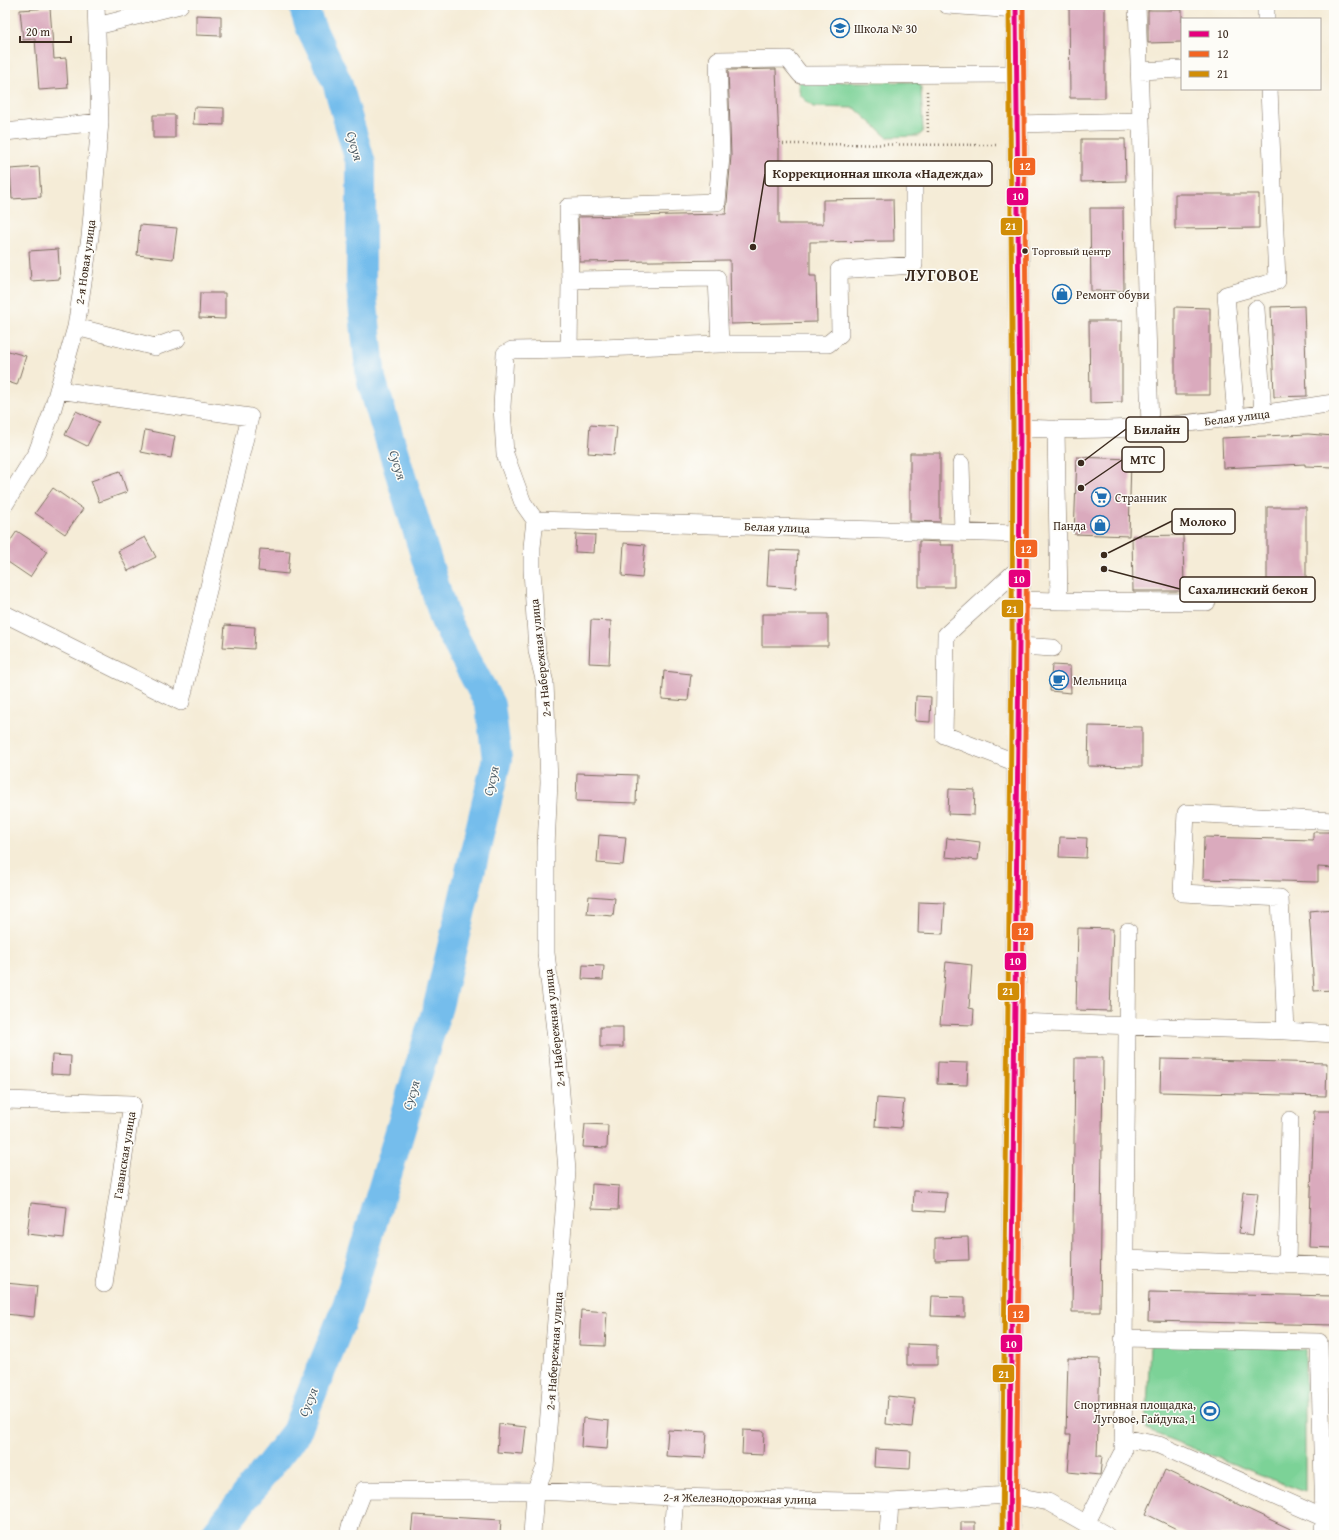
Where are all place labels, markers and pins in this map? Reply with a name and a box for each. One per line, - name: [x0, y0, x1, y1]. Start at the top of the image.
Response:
- school or university icon: Школа № 30: [829, 17, 851, 39]
- place label: Школа № 30: [854, 20, 917, 37]
- callout: Коррекционная школа «Надежда»: [765, 161, 992, 186]
- place label: Торговый центр: [1032, 243, 1111, 259]
- marker: Торговый центр: [1020, 246, 1030, 256]
- shop icon: Ремонт обуви: [1051, 283, 1073, 305]
- place label: Ремонт обуви: [1076, 286, 1150, 303]
- callout: Билайн: [1126, 417, 1188, 442]
- callout: МТС: [1122, 447, 1164, 472]
- supermarket icon: Странник: [1090, 486, 1112, 508]
- place label: Странник: [1115, 489, 1168, 506]
- callout: Молоко: [1172, 509, 1235, 534]
- shop icon: Панда: [1089, 514, 1111, 536]
- place label: Панда: [1053, 517, 1086, 534]
- callout: Сахалинский бекон: [1180, 577, 1315, 602]
- cafe icon: Мельница: [1048, 669, 1070, 691]
- place label: Мельница: [1073, 672, 1127, 689]
- place label: Спортивная площадка, Луговое, Гайдука, 1: [1074, 1396, 1196, 1427]
- sports icon: Спортивная площадка, Луговое, Гайдука, 1: [1199, 1400, 1221, 1422]

